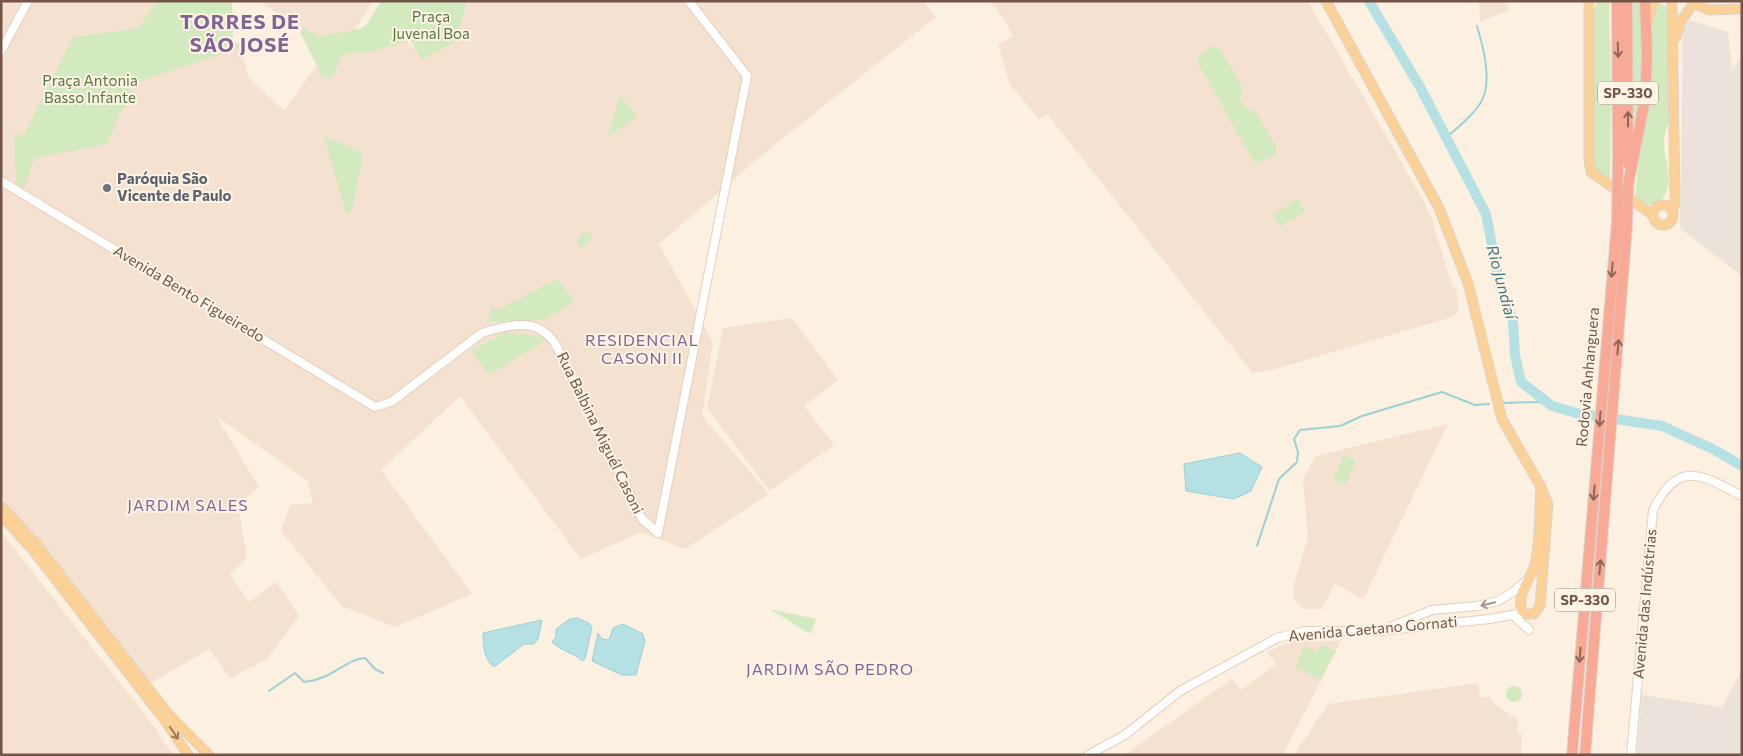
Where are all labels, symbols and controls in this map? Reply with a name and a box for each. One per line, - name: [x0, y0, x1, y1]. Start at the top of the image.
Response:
- park label: Praça Juvenal Boa: [392, 7, 470, 42]
- district label: TORRES DE SÃO JOSÉ: [180, 9, 300, 56]
- one-way arrow: [1614, 42, 1623, 58]
- park label: Praça Antonia Basso Infante: [42, 71, 138, 106]
- road number: SP-330: [1598, 82, 1658, 105]
- one-way arrow: [1623, 111, 1633, 128]
- place label: Paróquia São Vicente de Paulo: [117, 169, 232, 204]
- marker: Paróquia São Vicente de Paulo: [101, 182, 113, 194]
- street label: Avenida Bento Figueiredo: [111, 241, 268, 345]
- water label: Rio Jundiaí: [1483, 243, 1522, 324]
- one-way arrow: [1607, 262, 1617, 278]
- street label: Rodovia Anhanguera: [1572, 306, 1602, 448]
- district label: RESIDENCIAL CASONI II: [585, 330, 699, 367]
- one-way arrow: [1613, 339, 1622, 355]
- street label: Rua Balbina Miguél Casoni: [554, 349, 648, 517]
- one-way arrow: [1595, 410, 1605, 426]
- one-way arrow: [1589, 485, 1599, 501]
- district label: JARDIM SALES: [127, 495, 249, 514]
- street label: Avenida das Indústrias: [1628, 528, 1660, 680]
- one-way arrow: [1595, 559, 1605, 575]
- road number: SP-330: [1555, 588, 1615, 612]
- one-way arrow: [1480, 600, 1496, 609]
- street label: Avenida Caetano Gornati: [1288, 612, 1458, 644]
- one-way arrow: [1575, 647, 1585, 663]
- district label: JARDIM SÃO PEDRO: [746, 659, 914, 678]
- one-way arrow: [169, 726, 179, 740]

